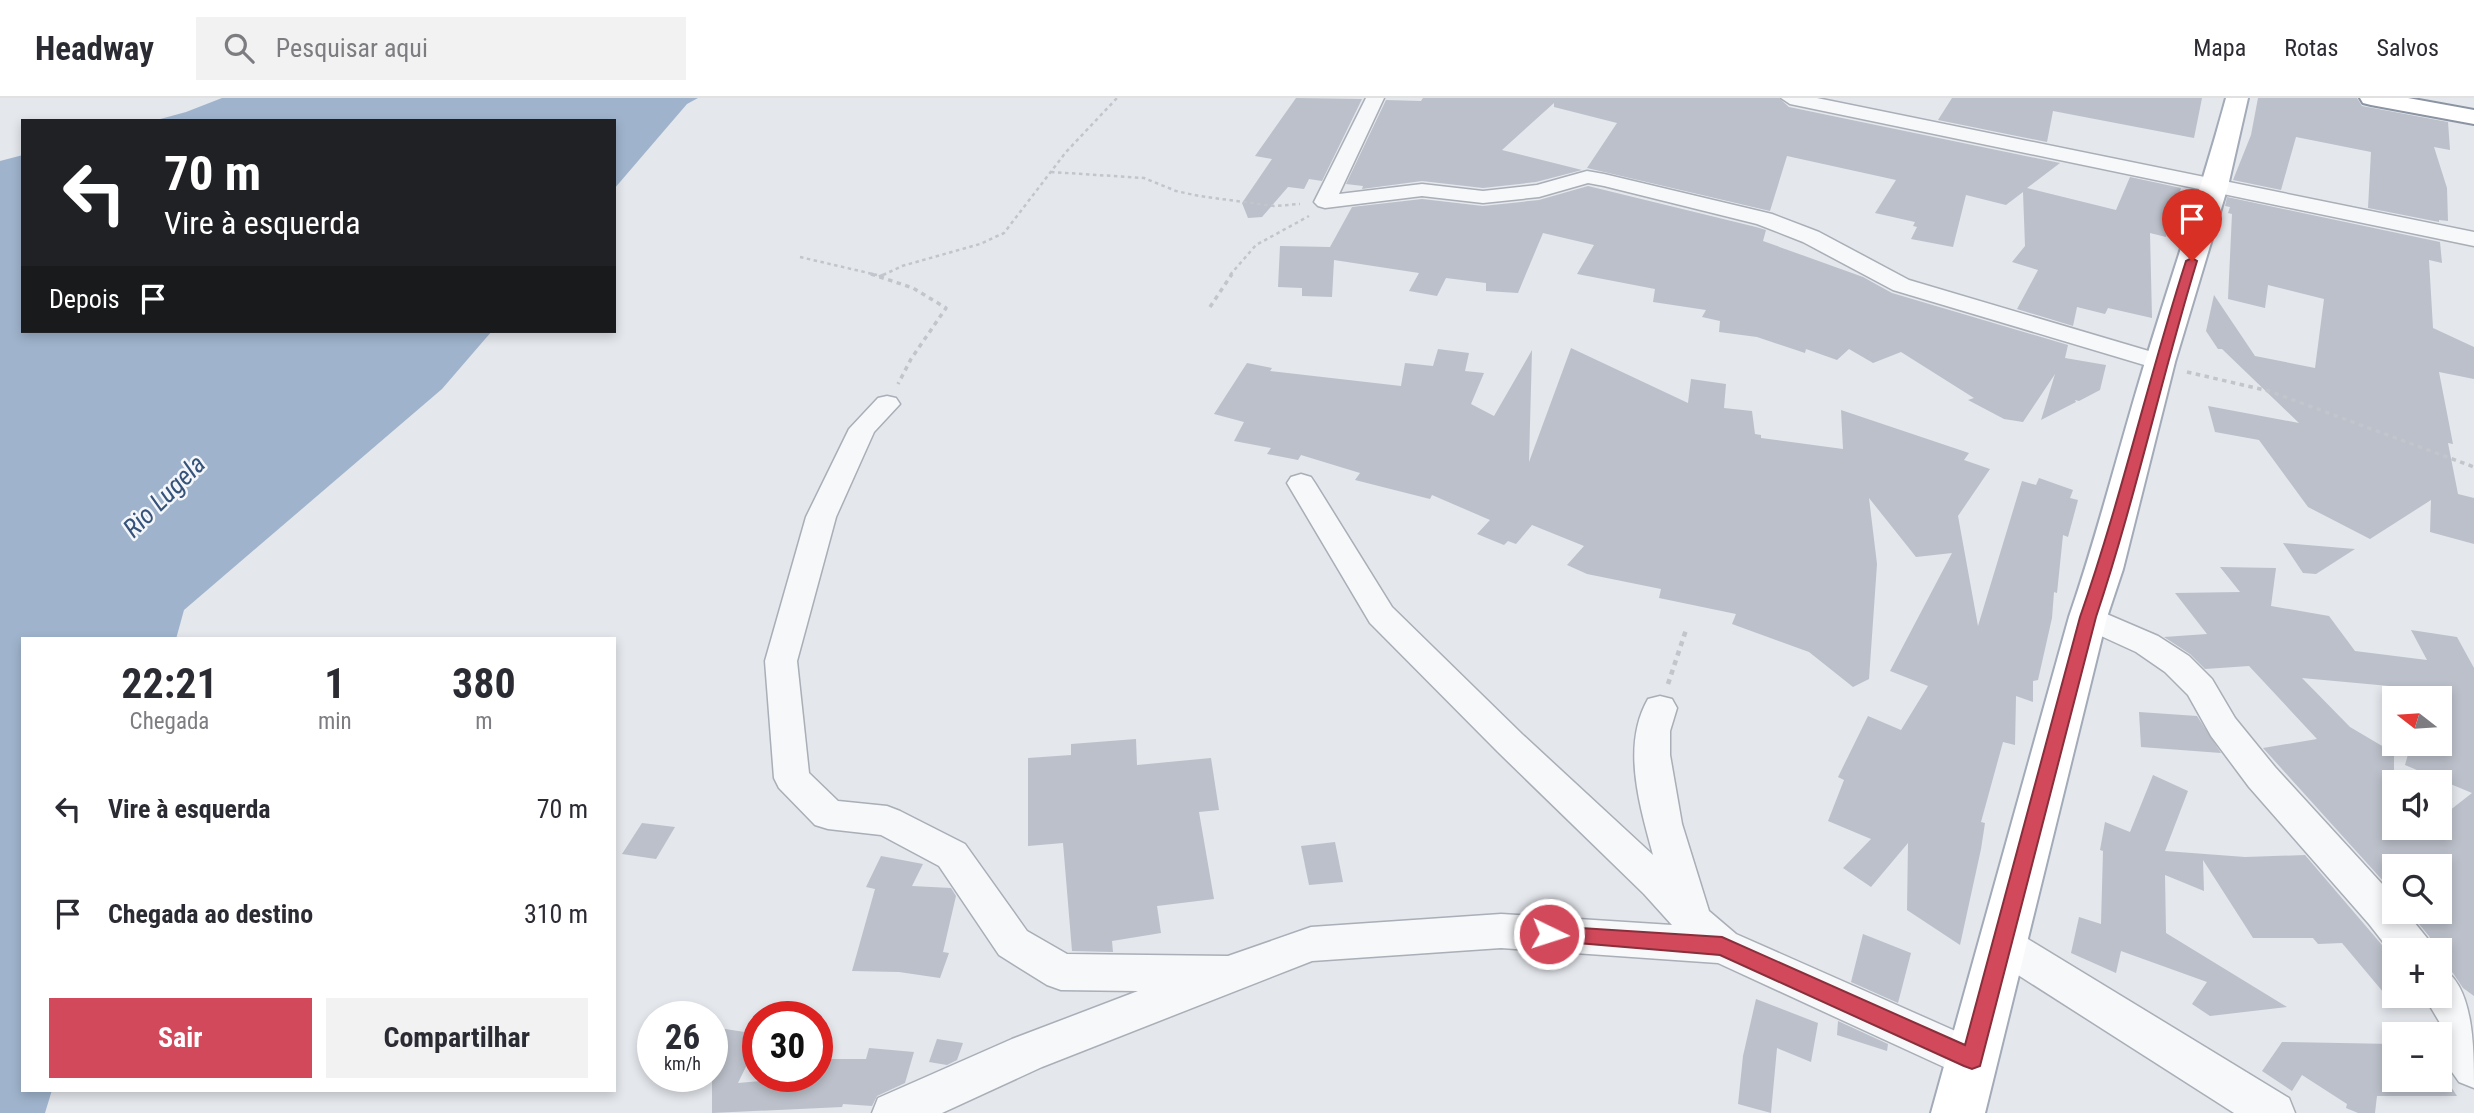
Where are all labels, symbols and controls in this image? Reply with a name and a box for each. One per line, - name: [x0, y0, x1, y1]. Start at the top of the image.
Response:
- search box: [196, 17, 686, 80]
- text: Headway: [35, 29, 154, 68]
- icon: search: [220, 29, 258, 67]
- text: Pesquisar aqui: [276, 33, 428, 63]
- text: Mapa: [2193, 34, 2246, 62]
- text: Rotas: [2284, 34, 2338, 62]
- text: Salvos: [2376, 34, 2439, 62]
- text: 70 m: [164, 145, 261, 202]
- icon: left: [49, 147, 140, 238]
- pin: [2162, 189, 2222, 261]
- icon: arrive: [2173, 200, 2211, 238]
- text: Vire à esquerda: [164, 204, 360, 242]
- icon: arrive: [134, 280, 172, 318]
- text: Depois: [49, 284, 120, 314]
- water label: Rio Lugela: [117, 449, 211, 543]
- text: 22:21: [121, 659, 218, 708]
- text: 1: [324, 659, 345, 708]
- text: 380: [452, 659, 516, 708]
- north arrow: [2382, 686, 2452, 756]
- map controls: [2382, 686, 2452, 1092]
- text: Chegada: [130, 708, 209, 735]
- text: min: [318, 708, 352, 735]
- text: m: [475, 708, 492, 735]
- button: sound: [2382, 770, 2452, 840]
- icon: left: [49, 790, 87, 828]
- text: Vire à esquerda: [108, 794, 271, 824]
- text: 70 m: [537, 794, 588, 824]
- button: search: [2382, 854, 2452, 924]
- icon: arrive: [49, 895, 87, 933]
- position arrow: [1512, 897, 1586, 971]
- text: Chegada ao destino: [108, 899, 313, 929]
- text: 310 m: [524, 899, 588, 929]
- button: +: [2382, 938, 2452, 1008]
- button: Sair: [49, 998, 312, 1078]
- button: Compartilhar: [326, 998, 588, 1078]
- speed limit sign: 30: [742, 1001, 833, 1092]
- text: 26: [665, 1017, 700, 1058]
- button: −: [2382, 1022, 2452, 1092]
- text: km/h: [664, 1053, 701, 1074]

